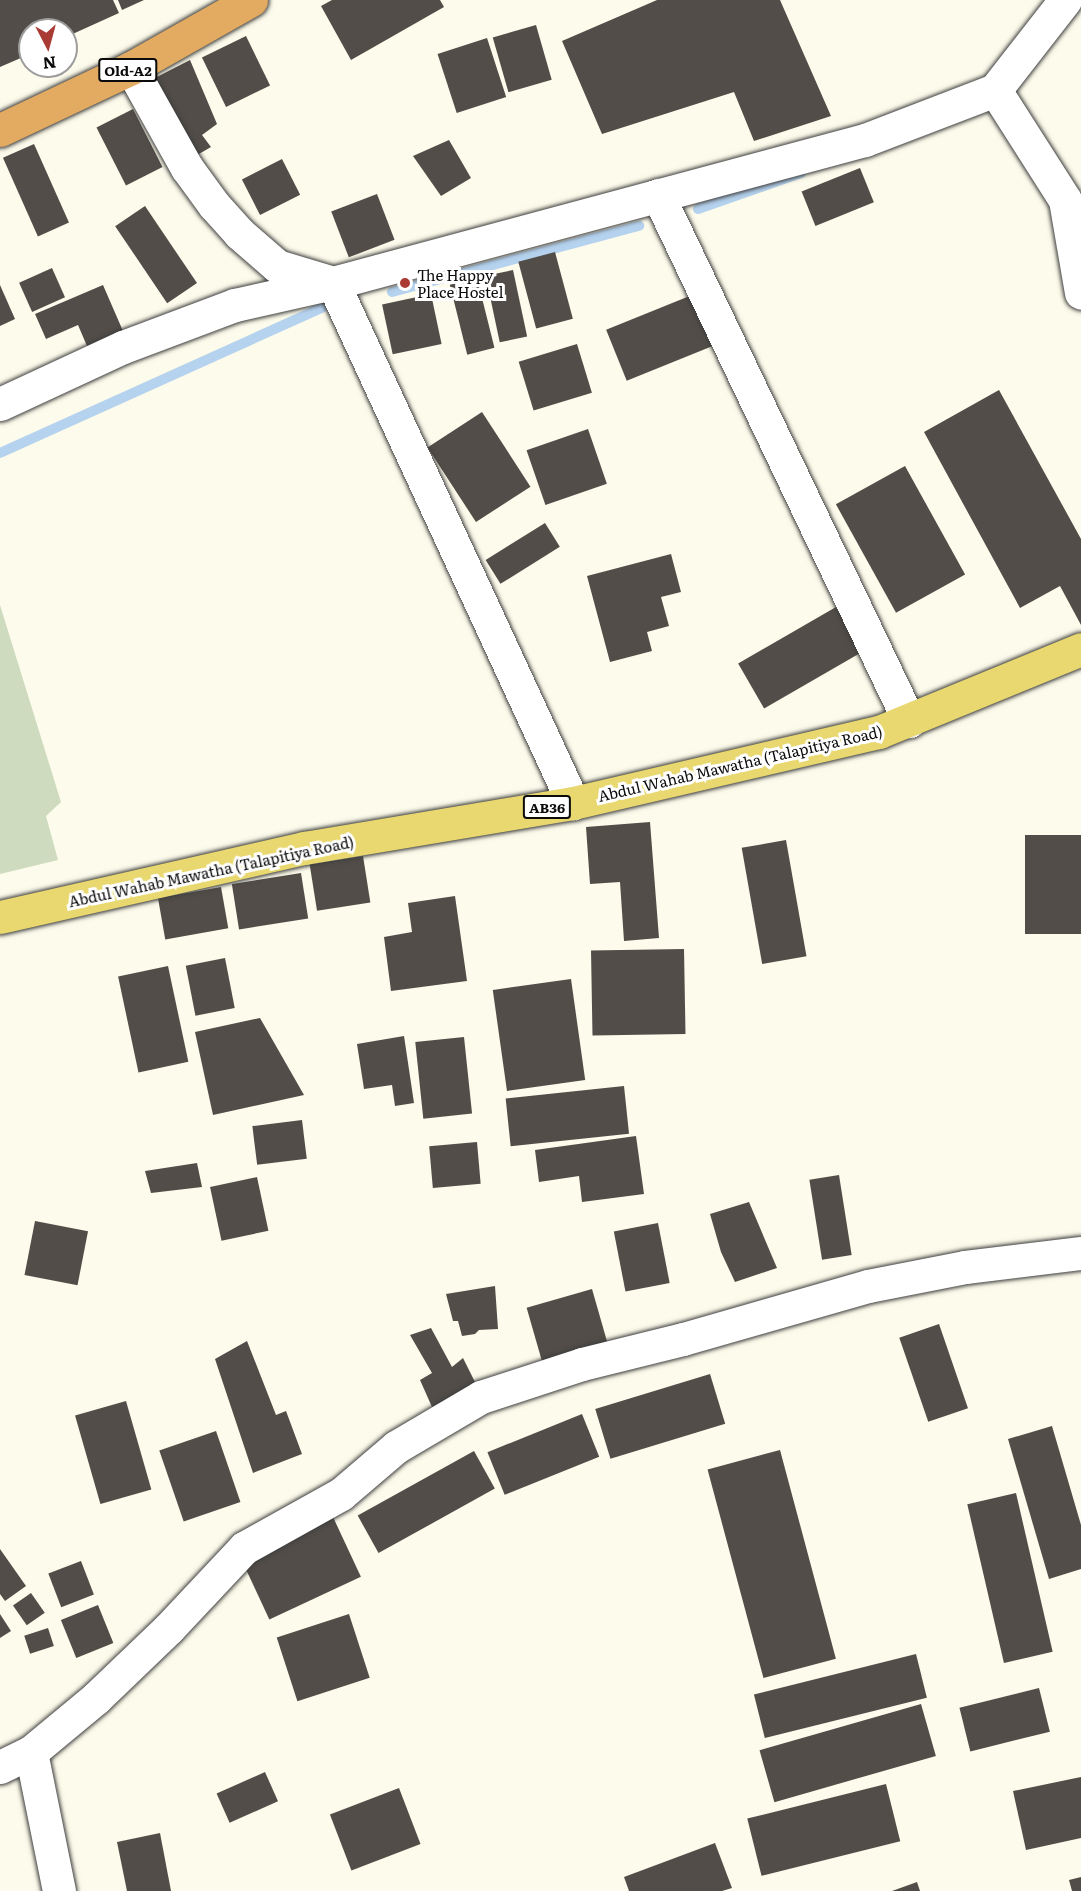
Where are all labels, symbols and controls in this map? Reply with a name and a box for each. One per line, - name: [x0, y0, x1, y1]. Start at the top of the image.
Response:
- north arrow: [18, 18, 78, 78]
- text: N: [42, 51, 58, 77]
- road number: Old-A2: [98, 59, 158, 81]
- place label: The Happy Place Hostel: [417, 265, 503, 300]
- marker: The Happy Place Hostel: [398, 276, 412, 290]
- street label: Abdul Wahab Mawatha (Talapitiya Road): [596, 721, 884, 805]
- road number: AB36: [522, 796, 572, 818]
- street label: Abdul Wahab Mawatha (Talapitiya Road): [67, 832, 355, 910]

